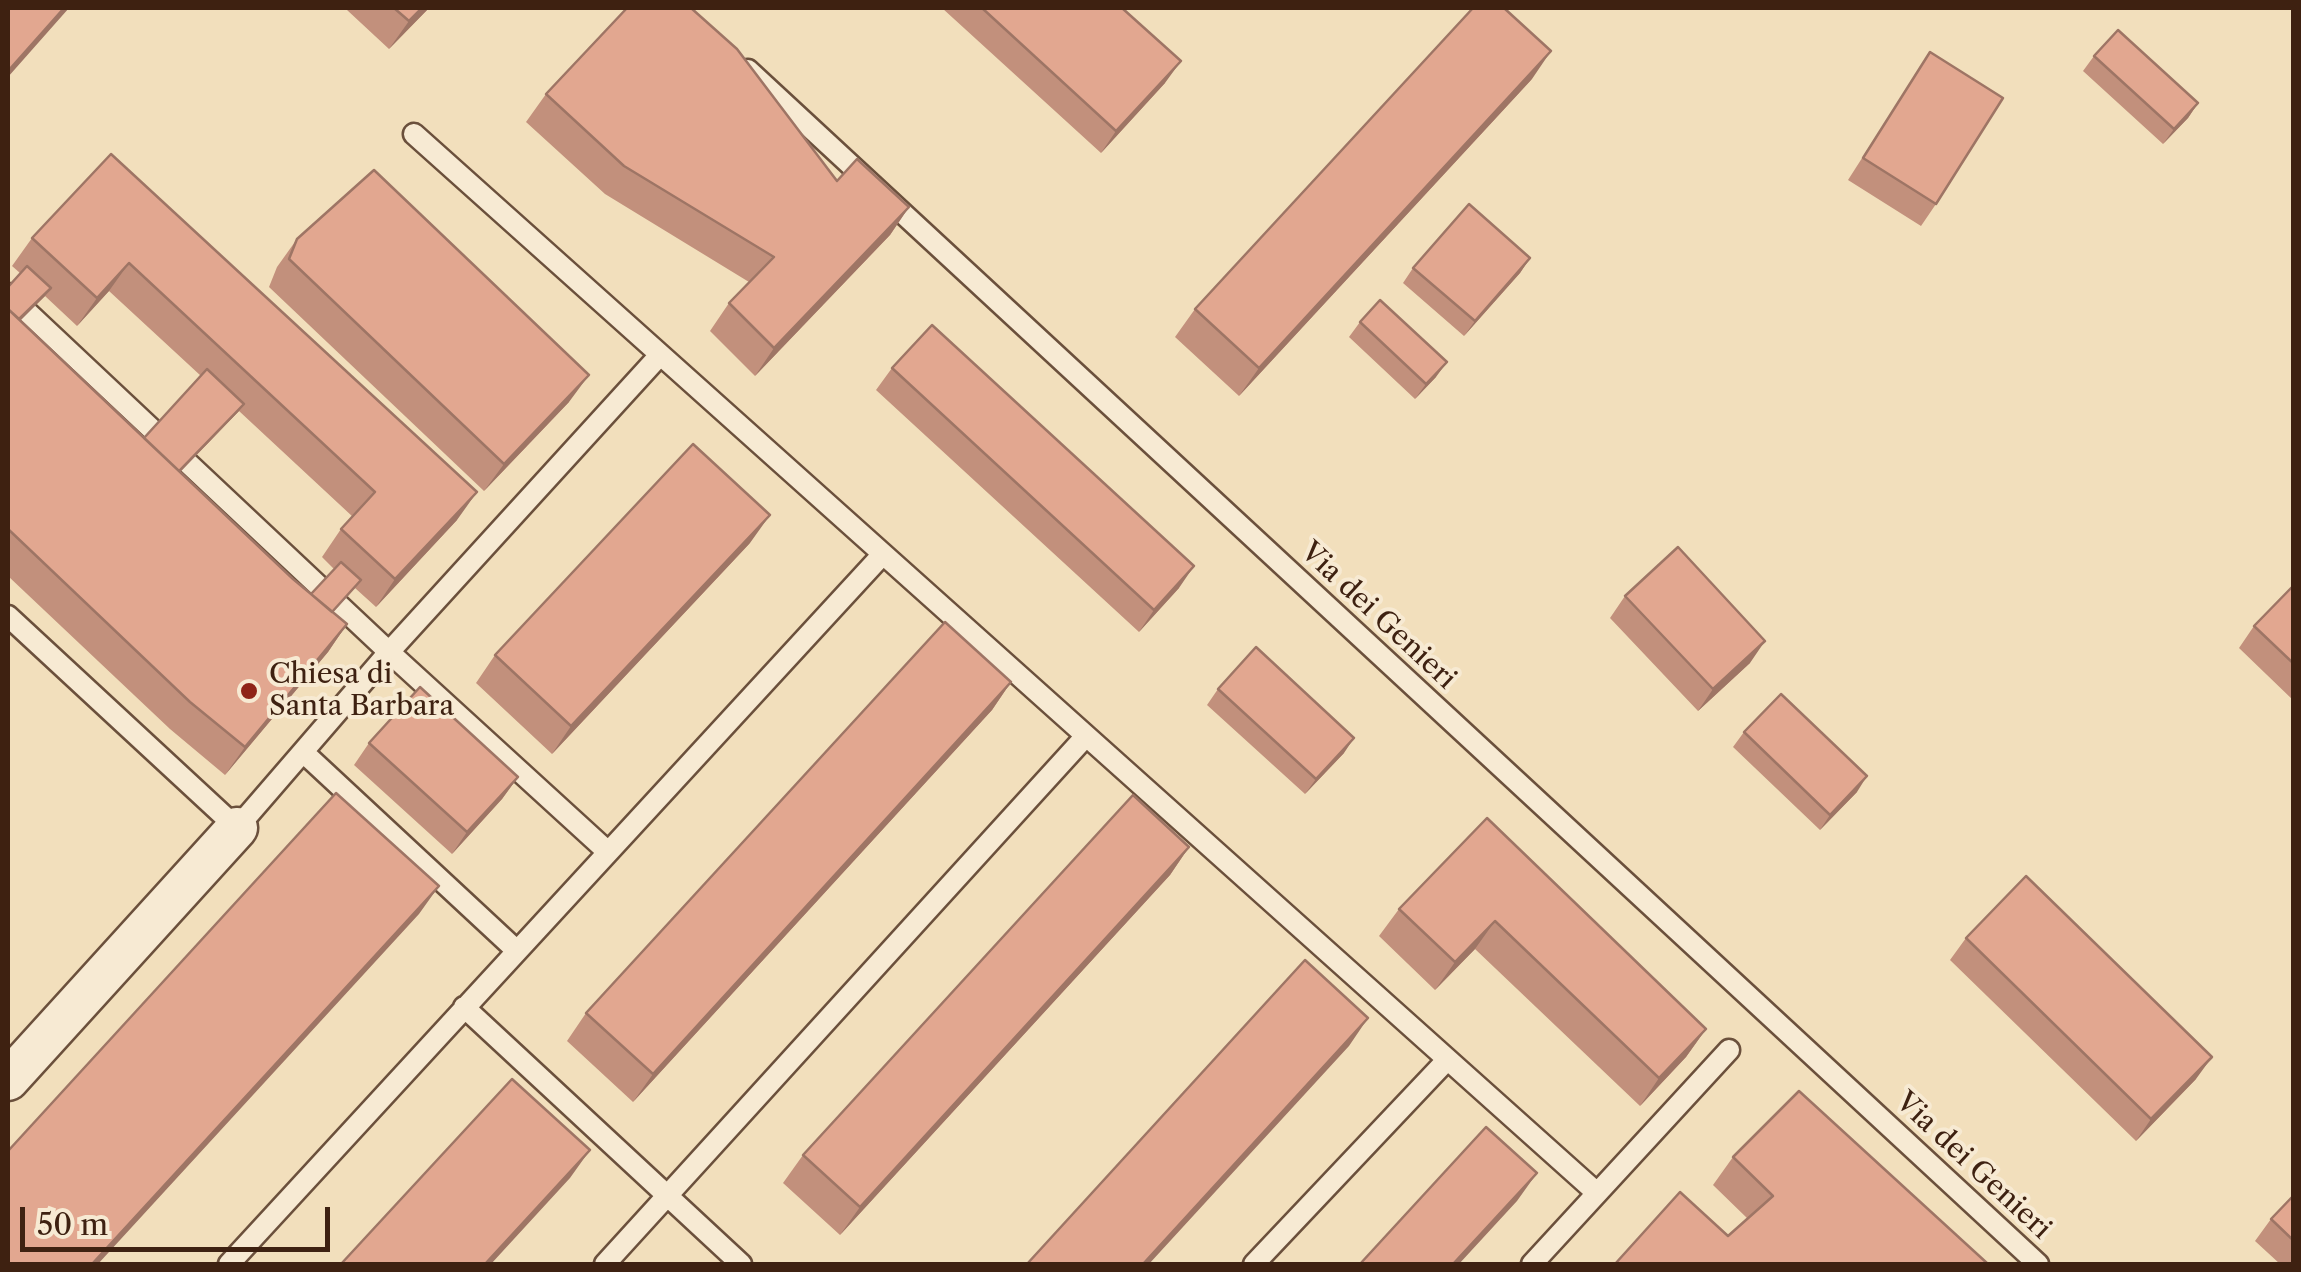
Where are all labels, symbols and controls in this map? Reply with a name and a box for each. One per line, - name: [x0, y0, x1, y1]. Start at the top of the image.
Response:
- street label: Via dei Genieri: [1293, 536, 1463, 696]
- place label: Chiesa di Santa Barbara: [269, 658, 454, 724]
- marker: Chiesa di Santa Barbara: [238, 680, 260, 702]
- street label: Via dei Genieri: [1888, 1086, 2058, 1246]
- scale bar: [25, 1187, 335, 1249]
- text: 50 m: [37, 1206, 108, 1243]

